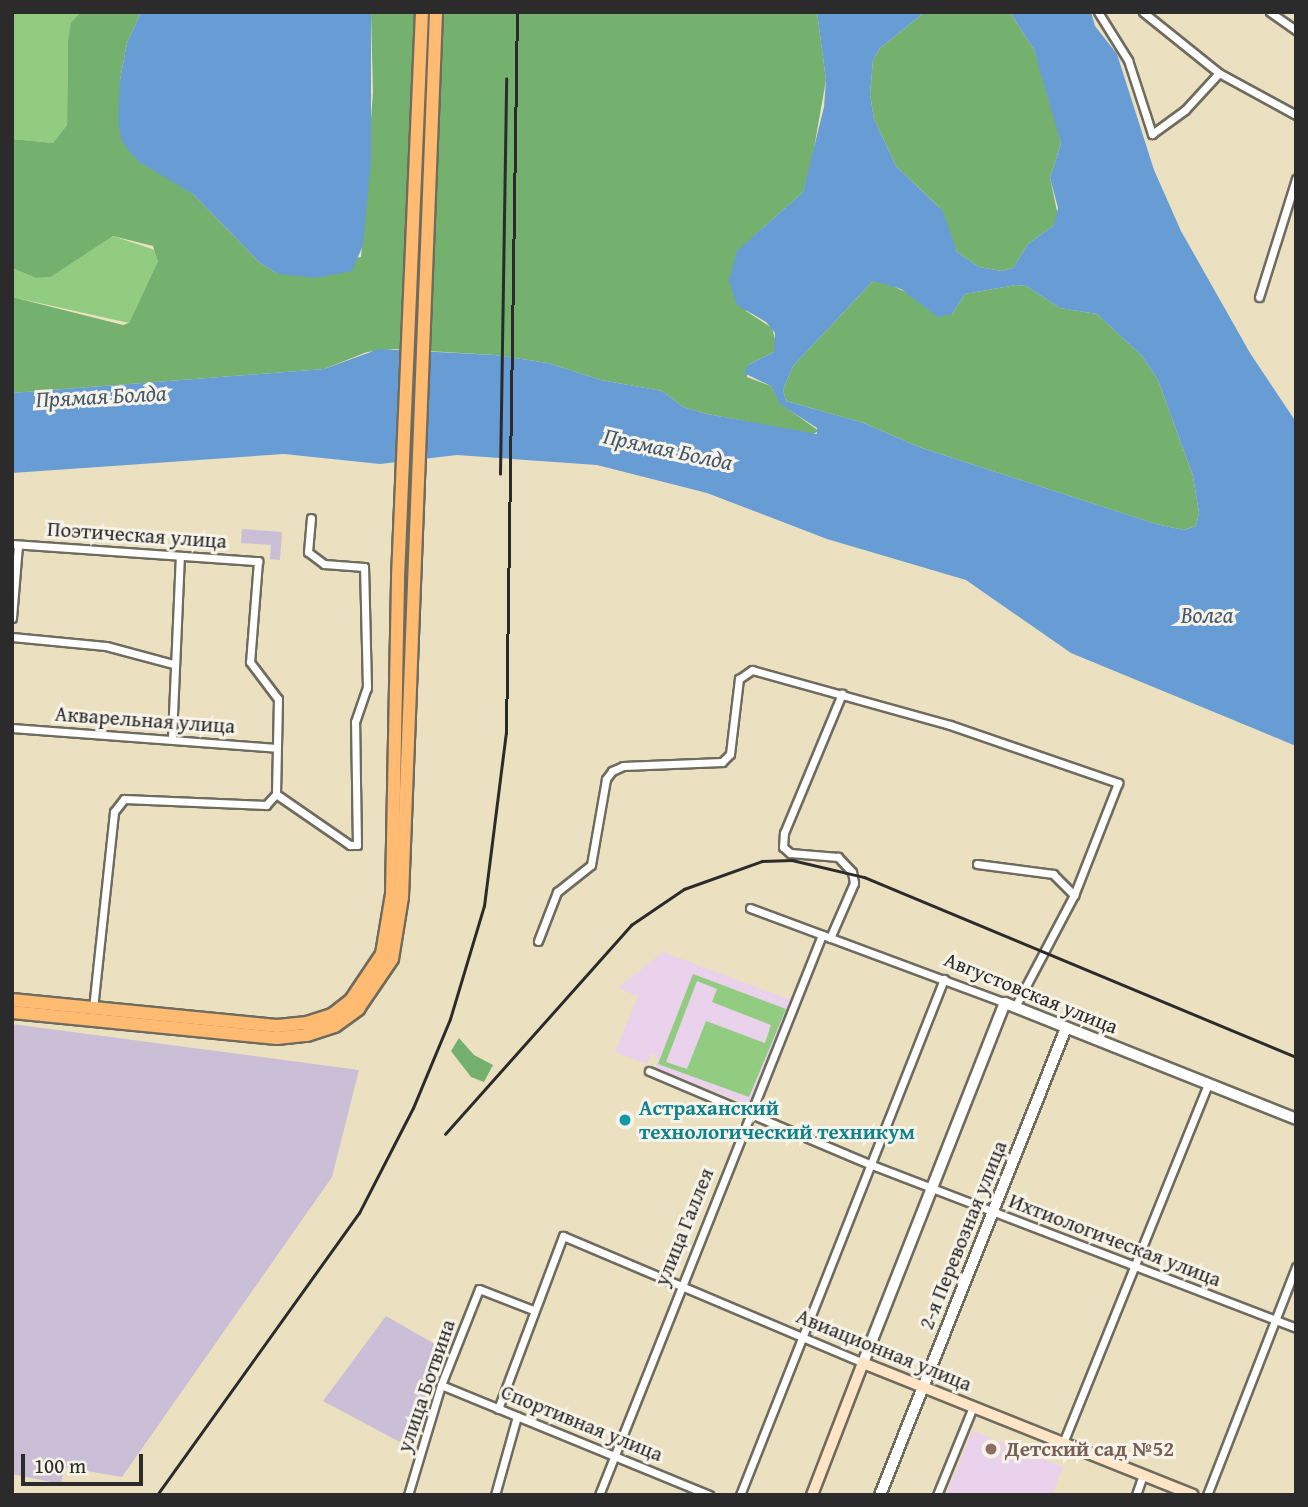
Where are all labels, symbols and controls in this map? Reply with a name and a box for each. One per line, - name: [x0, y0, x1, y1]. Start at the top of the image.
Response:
- water label: Прямая Болда: [35, 379, 167, 413]
- water label: Прямая Болда: [601, 422, 735, 476]
- street label: Поэтическая улица: [46, 516, 228, 554]
- water label: Волга: [1181, 601, 1233, 629]
- street label: Акварельная улица: [54, 701, 236, 739]
- street label: Августовская улица: [940, 947, 1122, 1039]
- place label: Астраханский технологический техникум: [639, 1095, 915, 1145]
- marker: Астраханский технологический техникум: [617, 1112, 633, 1128]
- street label: 2-я Перевозная улица: [914, 1137, 1012, 1333]
- street label: улица Галлея: [649, 1164, 719, 1290]
- street label: Ихтиологическая улица: [1005, 1188, 1225, 1292]
- street label: Авиационная улица: [793, 1303, 975, 1397]
- street label: улица Ботвина: [391, 1316, 461, 1456]
- street label: Спортивная улица: [497, 1379, 667, 1467]
- place label: Детский сад №52: [1005, 1436, 1174, 1462]
- scale bar: [24, 1440, 147, 1484]
- marker: Детский сад №52: [983, 1441, 999, 1457]
- text: 100 m: [34, 1450, 86, 1481]

